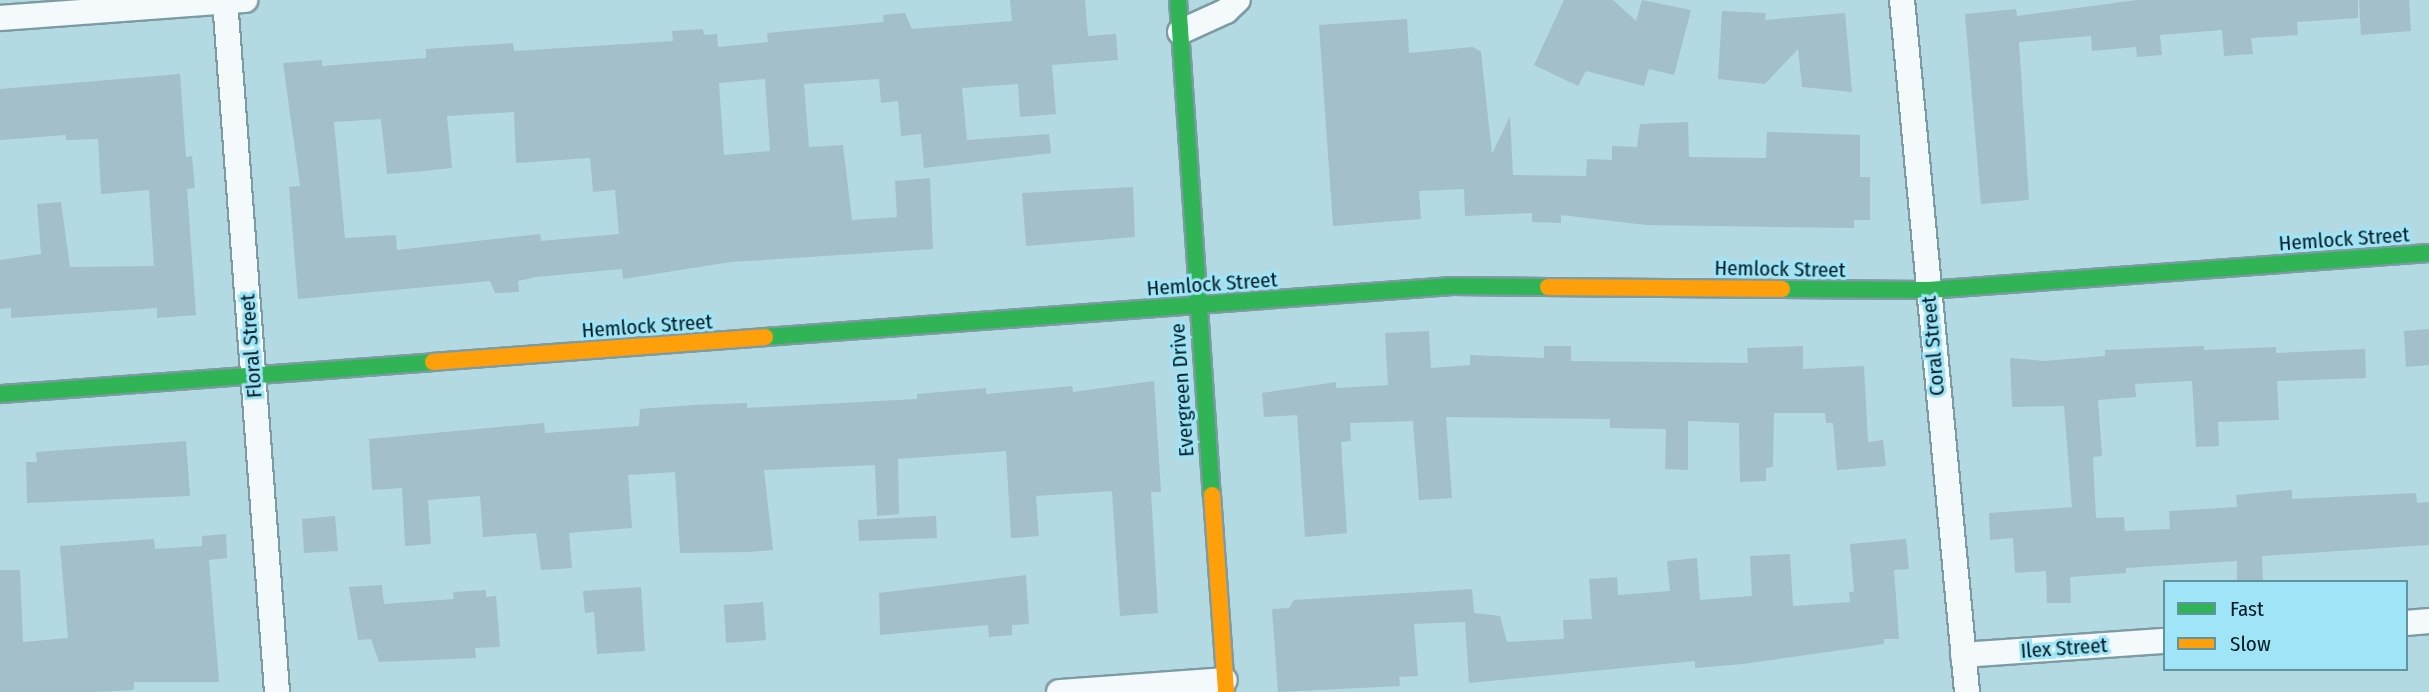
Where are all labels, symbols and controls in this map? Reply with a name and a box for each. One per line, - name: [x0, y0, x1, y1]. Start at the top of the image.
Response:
- street label: Hemlock Street: [2278, 222, 2410, 256]
- street label: Hemlock Street: [1714, 255, 1846, 283]
- street label: Hemlock Street: [1146, 267, 1278, 301]
- street label: Floral Street: [235, 293, 267, 399]
- street label: Coral Street: [1916, 295, 1950, 397]
- street label: Hemlock Street: [581, 309, 713, 343]
- street label: Evergreen Drive: [1165, 322, 1199, 458]
- legend: [2163, 580, 2408, 671]
- text: Fast: [2230, 596, 2264, 622]
- text: Slow: [2230, 631, 2271, 657]
- street label: Ilex Street: [2020, 632, 2108, 664]

